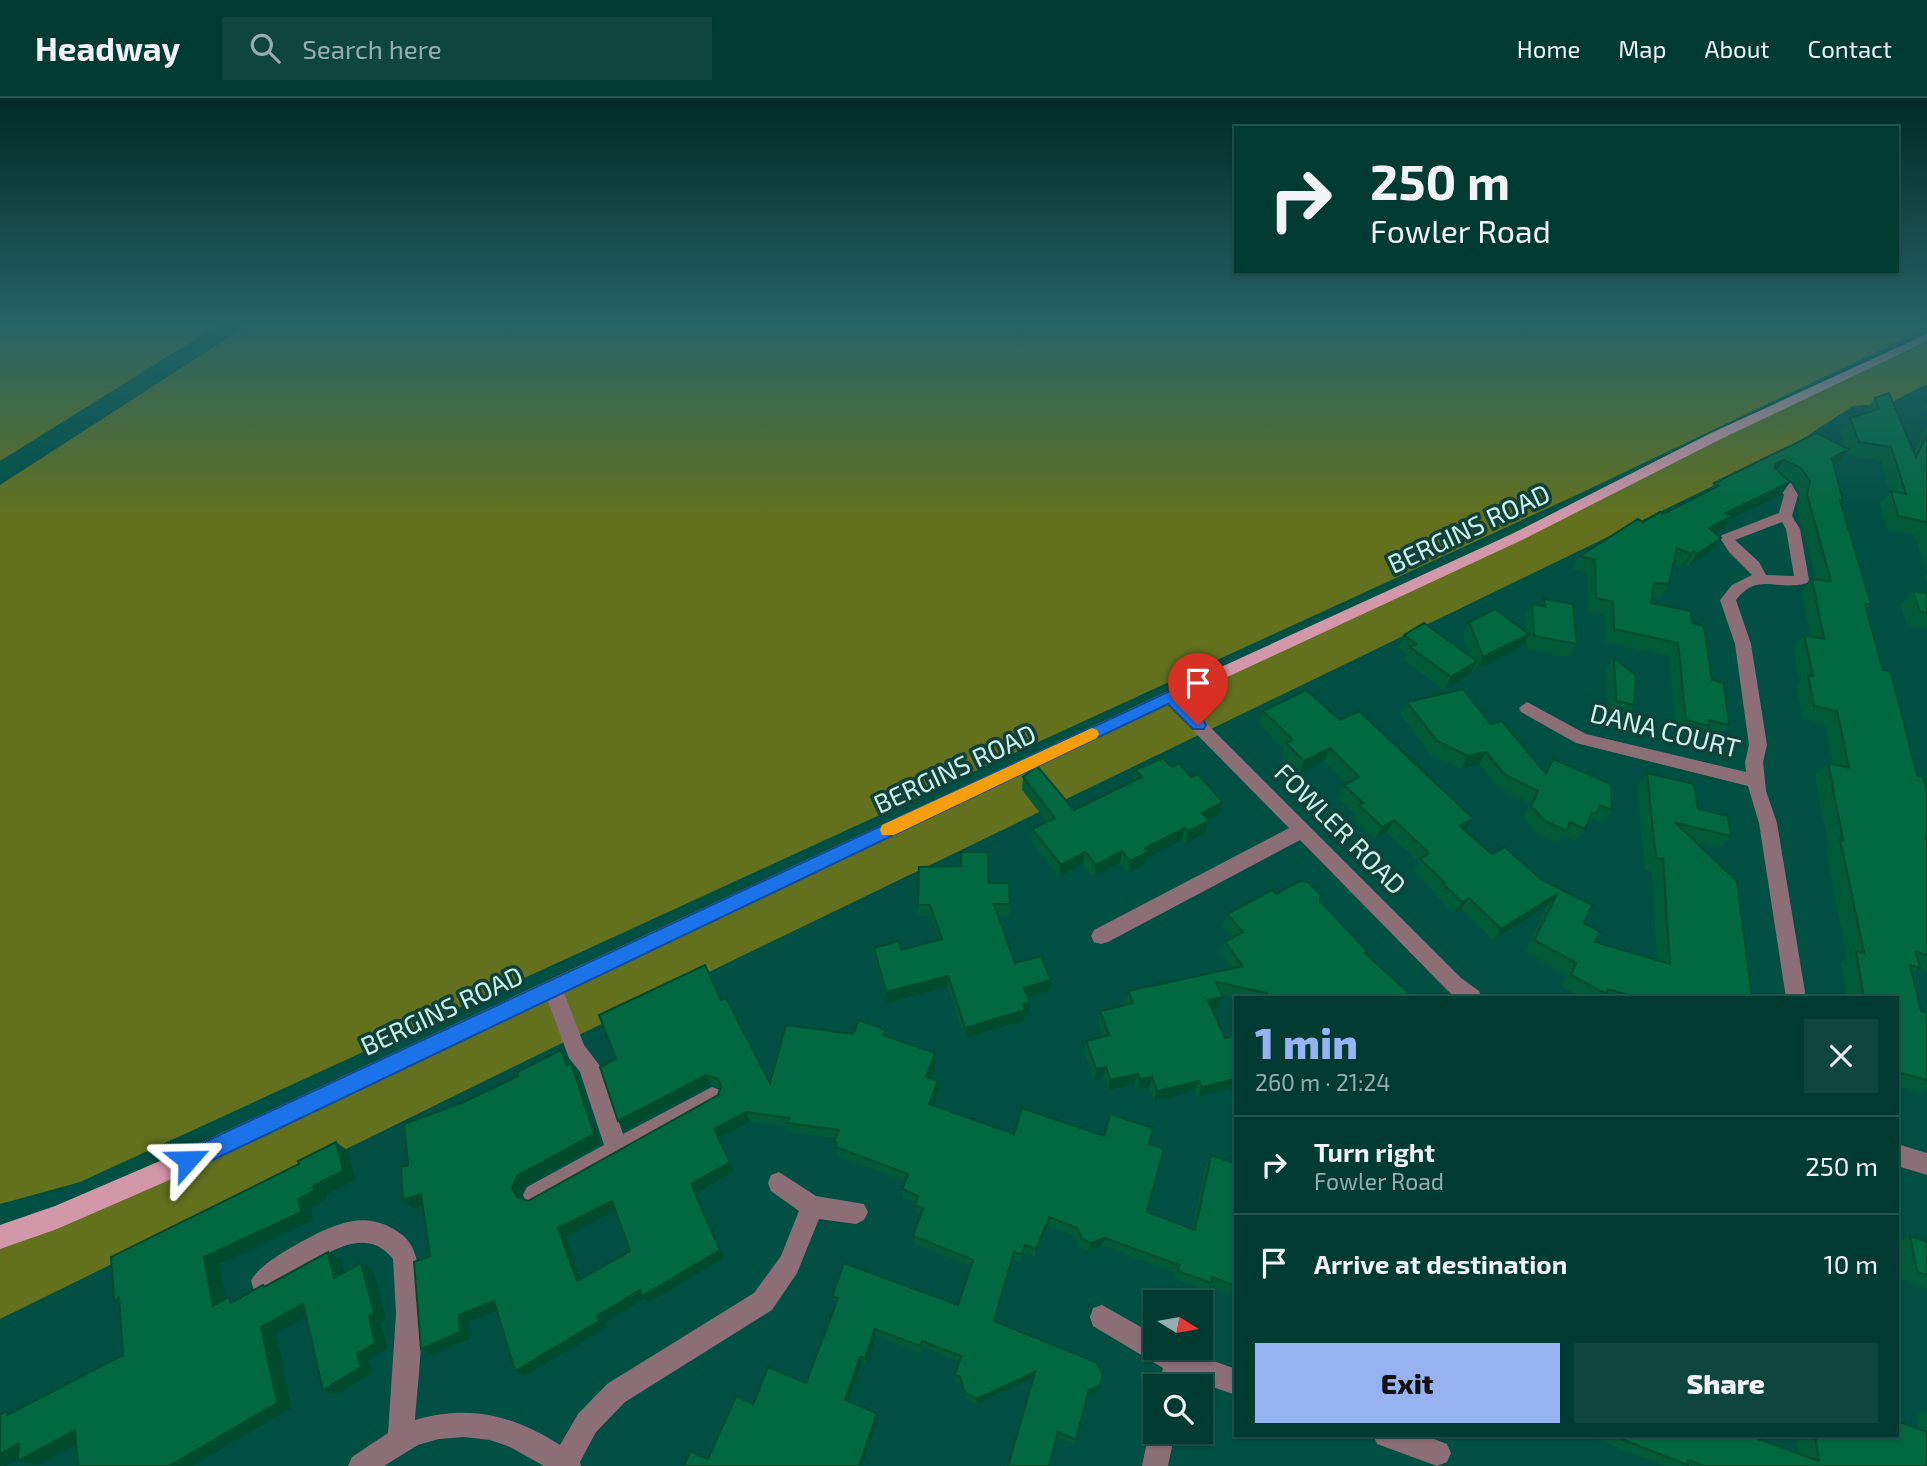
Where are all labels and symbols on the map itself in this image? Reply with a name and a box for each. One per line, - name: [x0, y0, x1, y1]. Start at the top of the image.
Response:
- street label: BERGINS ROAD: [1382, 477, 1554, 579]
- pin: [1168, 653, 1228, 725]
- street label: DANA COURT: [1587, 696, 1743, 763]
- street label: BERGINS ROAD: [868, 717, 1040, 819]
- street label: FOWLER ROAD: [1269, 756, 1413, 900]
- street label: BERGINS ROAD: [355, 959, 527, 1061]
- position arrow: [151, 1123, 225, 1197]
- north arrow: [1143, 1290, 1213, 1360]

